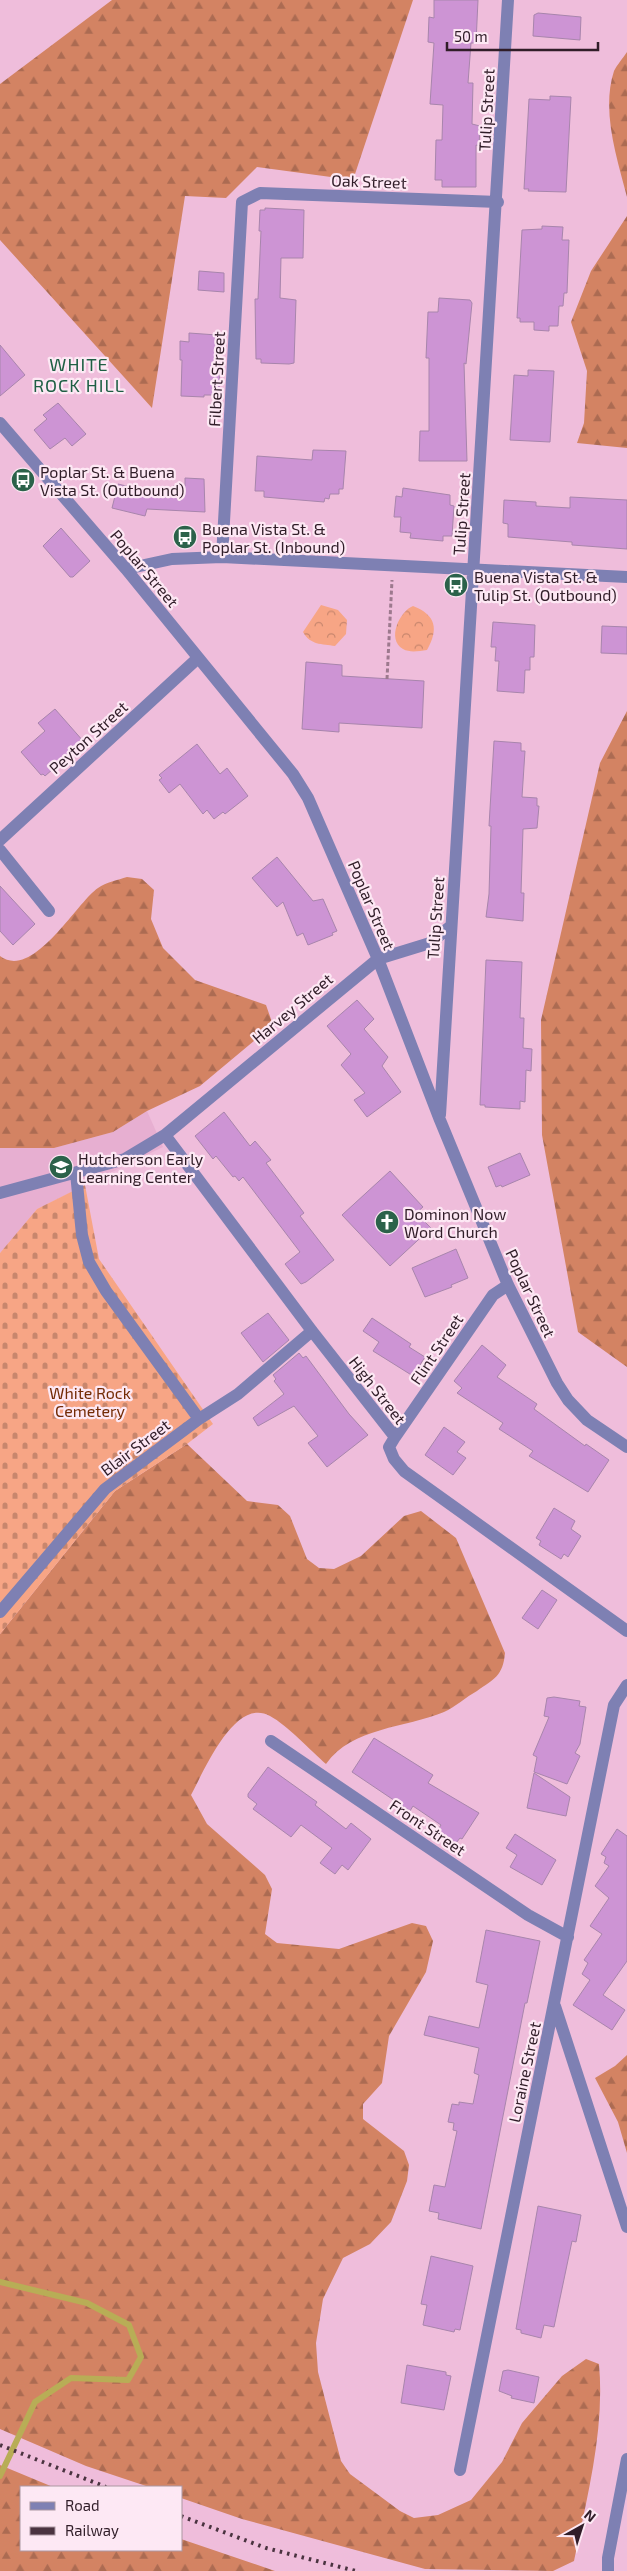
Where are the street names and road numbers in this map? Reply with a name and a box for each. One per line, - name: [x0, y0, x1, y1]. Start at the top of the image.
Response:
- street label: Tulip Street: [474, 68, 498, 152]
- street label: Oak Street: [331, 170, 407, 192]
- street label: Filbert Street: [204, 331, 228, 427]
- street label: Tulip Street: [449, 472, 473, 556]
- street label: Poplar Street: [107, 525, 183, 611]
- street label: Peyton Street: [45, 697, 131, 777]
- street label: Poplar Street: [345, 857, 399, 953]
- street label: Tulip Street: [423, 876, 447, 960]
- street label: Harvey Street: [248, 969, 336, 1047]
- street label: Poplar Street: [502, 1246, 560, 1340]
- street label: Flint Street: [406, 1310, 466, 1388]
- street label: High Street: [346, 1352, 410, 1428]
- street label: Blair Street: [97, 1415, 173, 1479]
- street label: Front Street: [387, 1795, 469, 1859]
- street label: Loraine Street: [504, 2020, 544, 2124]

